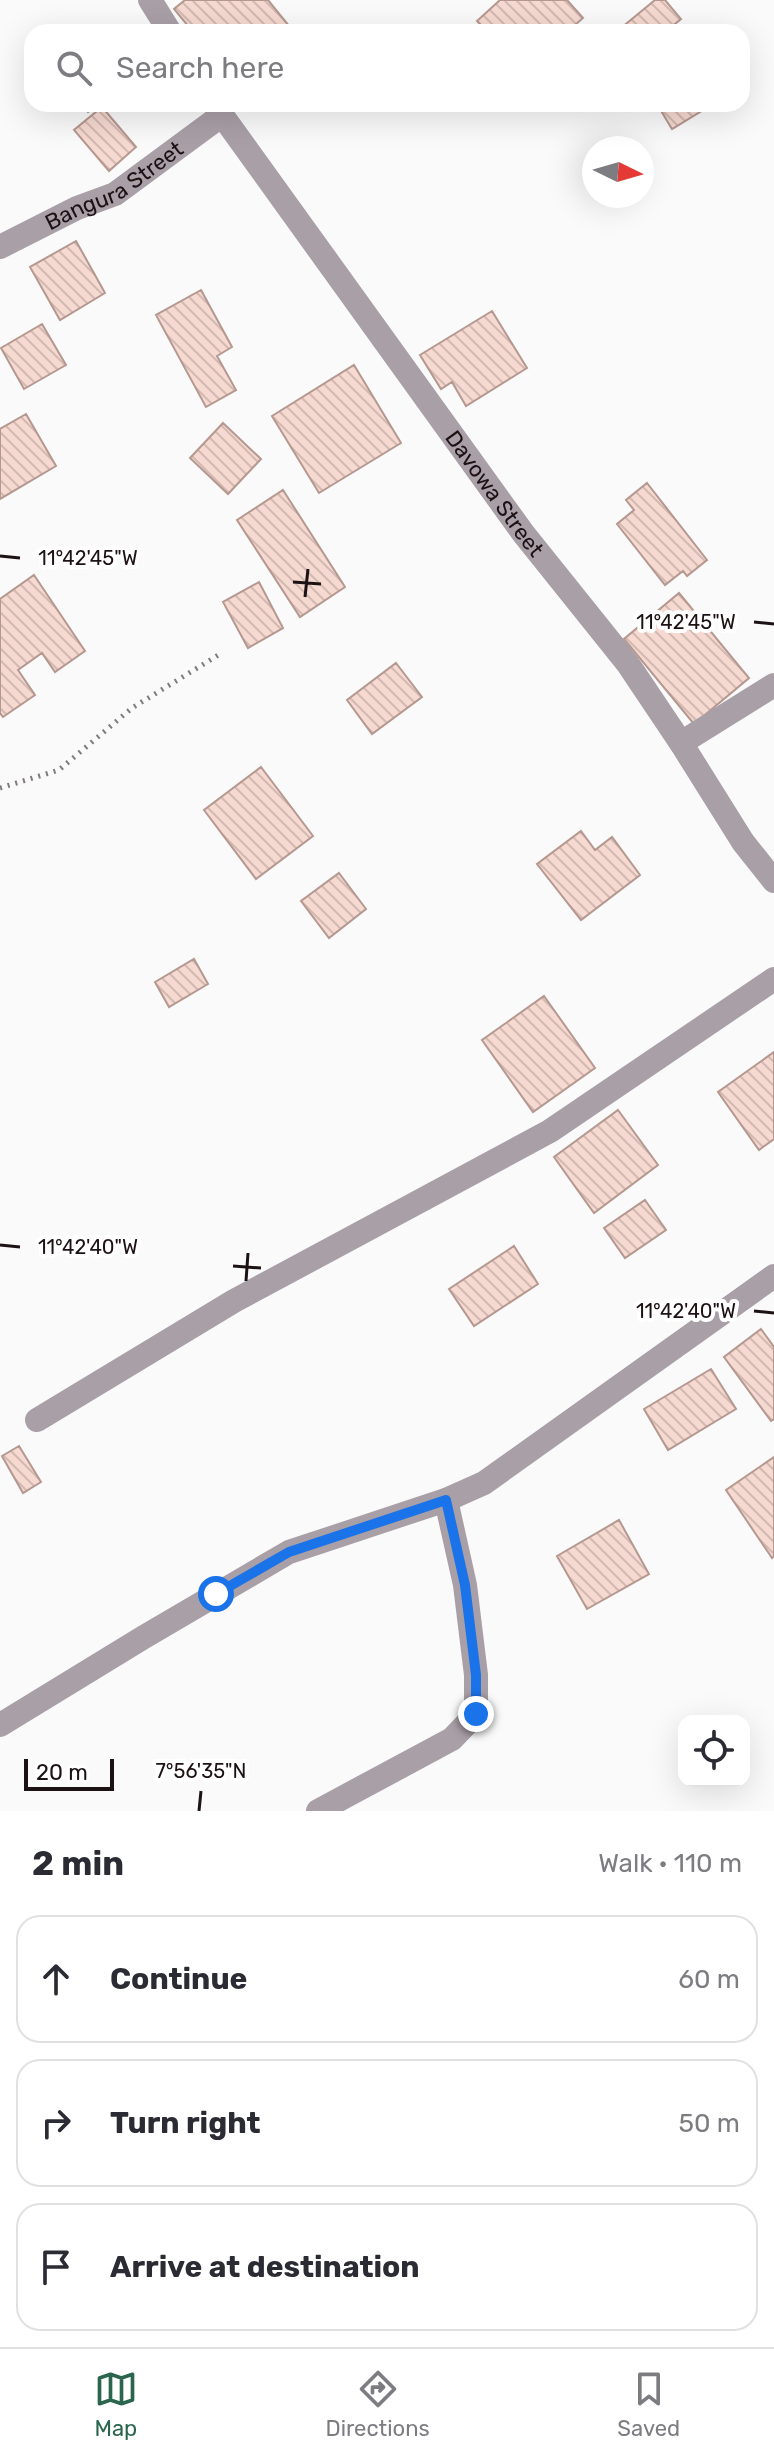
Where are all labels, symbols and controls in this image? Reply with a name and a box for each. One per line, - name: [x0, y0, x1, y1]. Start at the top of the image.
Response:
- search box: [24, 24, 750, 112]
- icon: search: [52, 46, 96, 90]
- text: Search here: [116, 50, 284, 86]
- street label: Bangura Street: [40, 135, 189, 236]
- north arrow: [582, 136, 654, 208]
- street label: Davowa Street: [440, 425, 550, 562]
- text: 11°42'45"W: [38, 546, 138, 570]
- text: 11°42'45"W: [636, 610, 736, 634]
- text: 11°42'40"W: [38, 1235, 138, 1259]
- text: 11°42'40"W: [636, 1299, 736, 1323]
- route start: [198, 1576, 234, 1612]
- route end: [458, 1696, 494, 1732]
- map controls: [678, 1715, 750, 1787]
- button: locate: [678, 1715, 750, 1787]
- scale bar: [24, 1755, 114, 1791]
- text: 20 m: [36, 1759, 88, 1786]
- text: 7°56'35"N: [156, 1759, 246, 1783]
- text: 2 min: [32, 1843, 124, 1884]
- text: Walk · 110 m: [598, 1848, 742, 1879]
- icon: ahead: [34, 1957, 78, 2001]
- text: Continue: [110, 1961, 247, 1997]
- text: 60 m: [678, 1964, 740, 1995]
- icon: right: [34, 2101, 78, 2145]
- text: Turn right: [110, 2105, 261, 2141]
- text: 50 m: [679, 2108, 740, 2139]
- icon: arrive: [34, 2245, 78, 2289]
- text: Arrive at destination: [110, 2249, 420, 2285]
- tab: Map: [94, 2367, 138, 2442]
- tab: Directions: [325, 2367, 430, 2442]
- tab: Saved: [617, 2367, 680, 2442]

